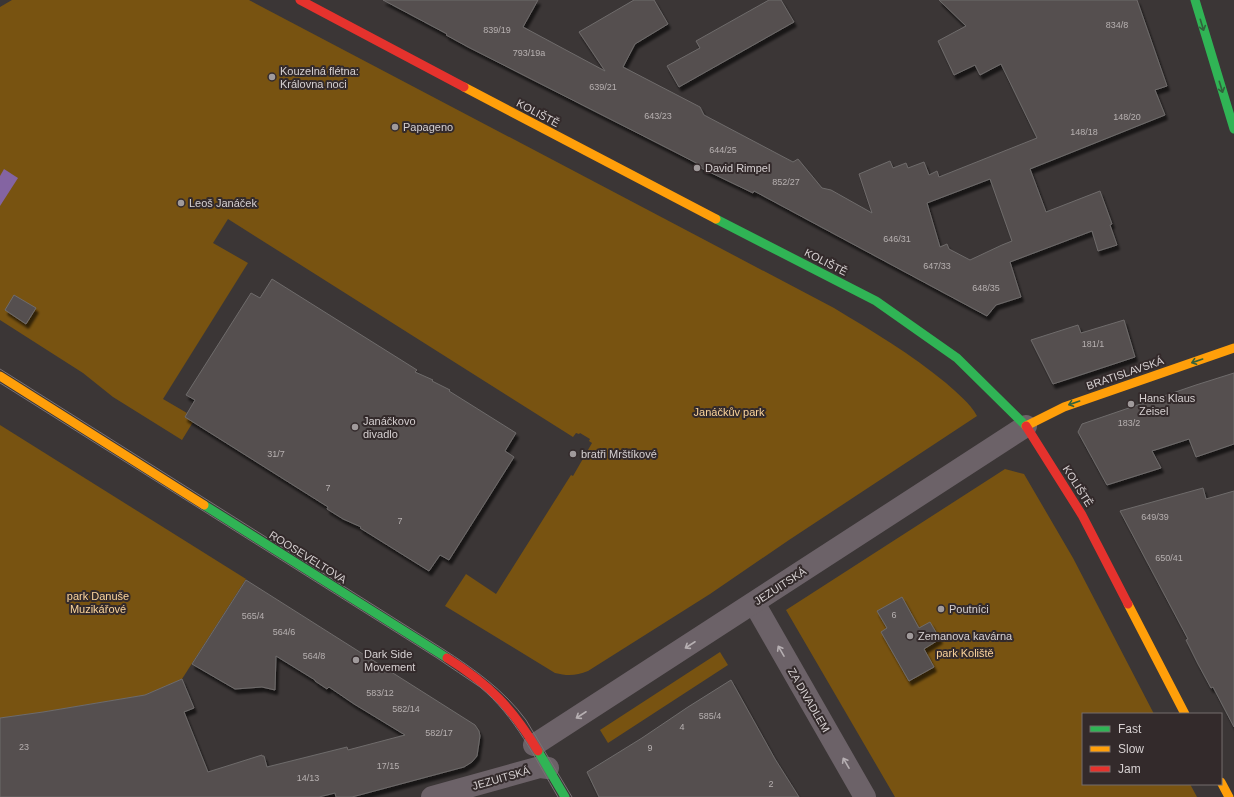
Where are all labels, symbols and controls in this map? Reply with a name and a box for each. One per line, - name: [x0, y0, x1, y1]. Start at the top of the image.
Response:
- one-way arrow: [1199, 18, 1206, 31]
- house number: 834/8: [1106, 20, 1128, 30]
- house number: 839/19: [483, 25, 511, 35]
- house number: 793/19a: [513, 48, 545, 58]
- place label: Kouzelná flétna: Královna noci: [280, 65, 359, 90]
- marker: Kouzelná flétna: Královna noci: [267, 72, 277, 82]
- one-way arrow: [1218, 80, 1225, 93]
- house number: 639/21: [589, 82, 617, 92]
- street label: KOLIŠTĚ: [515, 97, 561, 129]
- house number: 643/23: [644, 111, 672, 121]
- house number: 148/20: [1113, 112, 1141, 122]
- place label: Papageno: [403, 121, 453, 133]
- marker: Papageno: [390, 122, 400, 132]
- house number: 148/18: [1070, 127, 1098, 137]
- house number: 644/25: [709, 145, 737, 155]
- place label: David Rimpel: [705, 162, 770, 174]
- marker: David Rimpel: [692, 163, 702, 173]
- house number: 852/27: [772, 177, 800, 187]
- place label: Leoš Janáček: [189, 197, 257, 209]
- marker: Leoš Janáček: [176, 198, 186, 208]
- house number: 646/31: [883, 234, 911, 244]
- street label: KOLIŠTĚ: [803, 246, 849, 278]
- house number: 647/33: [923, 261, 951, 271]
- house number: 648/35: [972, 283, 1000, 293]
- house number: 181/1: [1082, 339, 1104, 349]
- street label: BRATISLAVSKÁ: [1085, 354, 1166, 392]
- one-way arrow: [1191, 358, 1204, 365]
- place label: Hans Klaus Zeisel: [1139, 392, 1196, 417]
- marker: Hans Klaus Zeisel: [1126, 399, 1136, 409]
- one-way arrow: [1068, 400, 1081, 407]
- park label: Janáčkův park: [694, 406, 765, 418]
- place label: Janáčkovo divadlo: [363, 415, 416, 440]
- house number: 183/2: [1118, 418, 1140, 428]
- marker: Janáčkovo divadlo: [350, 422, 360, 432]
- place label: bratři Mrštíkové: [581, 448, 657, 460]
- house number: 31/7: [267, 449, 285, 459]
- marker: bratři Mrštíkové: [568, 449, 578, 459]
- street label: KOLIŠTĚ: [1061, 463, 1095, 509]
- house number: 7: [325, 483, 331, 493]
- house number: 649/39: [1141, 512, 1169, 522]
- house number: 7: [397, 516, 403, 526]
- street label: ROOSEVELTOVA: [267, 528, 349, 586]
- house number: 650/41: [1155, 553, 1183, 563]
- street label: JEZUITSKÁ: [752, 564, 809, 607]
- park label: park Danuše Muzikářové: [67, 590, 129, 615]
- place label: Poutníci: [949, 603, 989, 615]
- marker: Poutníci: [936, 604, 946, 614]
- house number: 6: [891, 610, 897, 620]
- house number: 565/4: [242, 611, 264, 621]
- house number: 564/6: [273, 627, 295, 637]
- place label: Zemanova kavárna: [918, 630, 1013, 642]
- marker: Zemanova kavárna: [905, 631, 915, 641]
- one-way arrow: [684, 641, 696, 649]
- one-way arrow: [776, 645, 784, 657]
- park label: park Koliště: [936, 647, 994, 659]
- place label: Dark Side Movement: [364, 648, 415, 673]
- house number: 564/8: [303, 651, 325, 661]
- marker: Dark Side Movement: [351, 655, 361, 665]
- street label: ZA DIVADLEM: [786, 666, 832, 734]
- house number: 583/12: [366, 688, 394, 698]
- house number: 582/14: [392, 704, 420, 714]
- one-way arrow: [576, 711, 587, 719]
- house number: 585/4: [699, 711, 721, 721]
- legend: [1082, 713, 1222, 785]
- house number: 4: [679, 722, 685, 732]
- text: Fast: [1118, 722, 1142, 736]
- house number: 582/17: [425, 728, 453, 738]
- house number: 23: [19, 742, 29, 752]
- text: Slow: [1118, 742, 1144, 756]
- house number: 9: [647, 743, 653, 753]
- one-way arrow: [841, 757, 849, 769]
- house number: 17/15: [377, 761, 399, 771]
- text: Jam: [1118, 762, 1141, 776]
- street label: JEZUITSKÁ: [471, 764, 532, 792]
- house number: 14/13: [297, 773, 319, 783]
- house number: 2: [768, 779, 774, 789]

